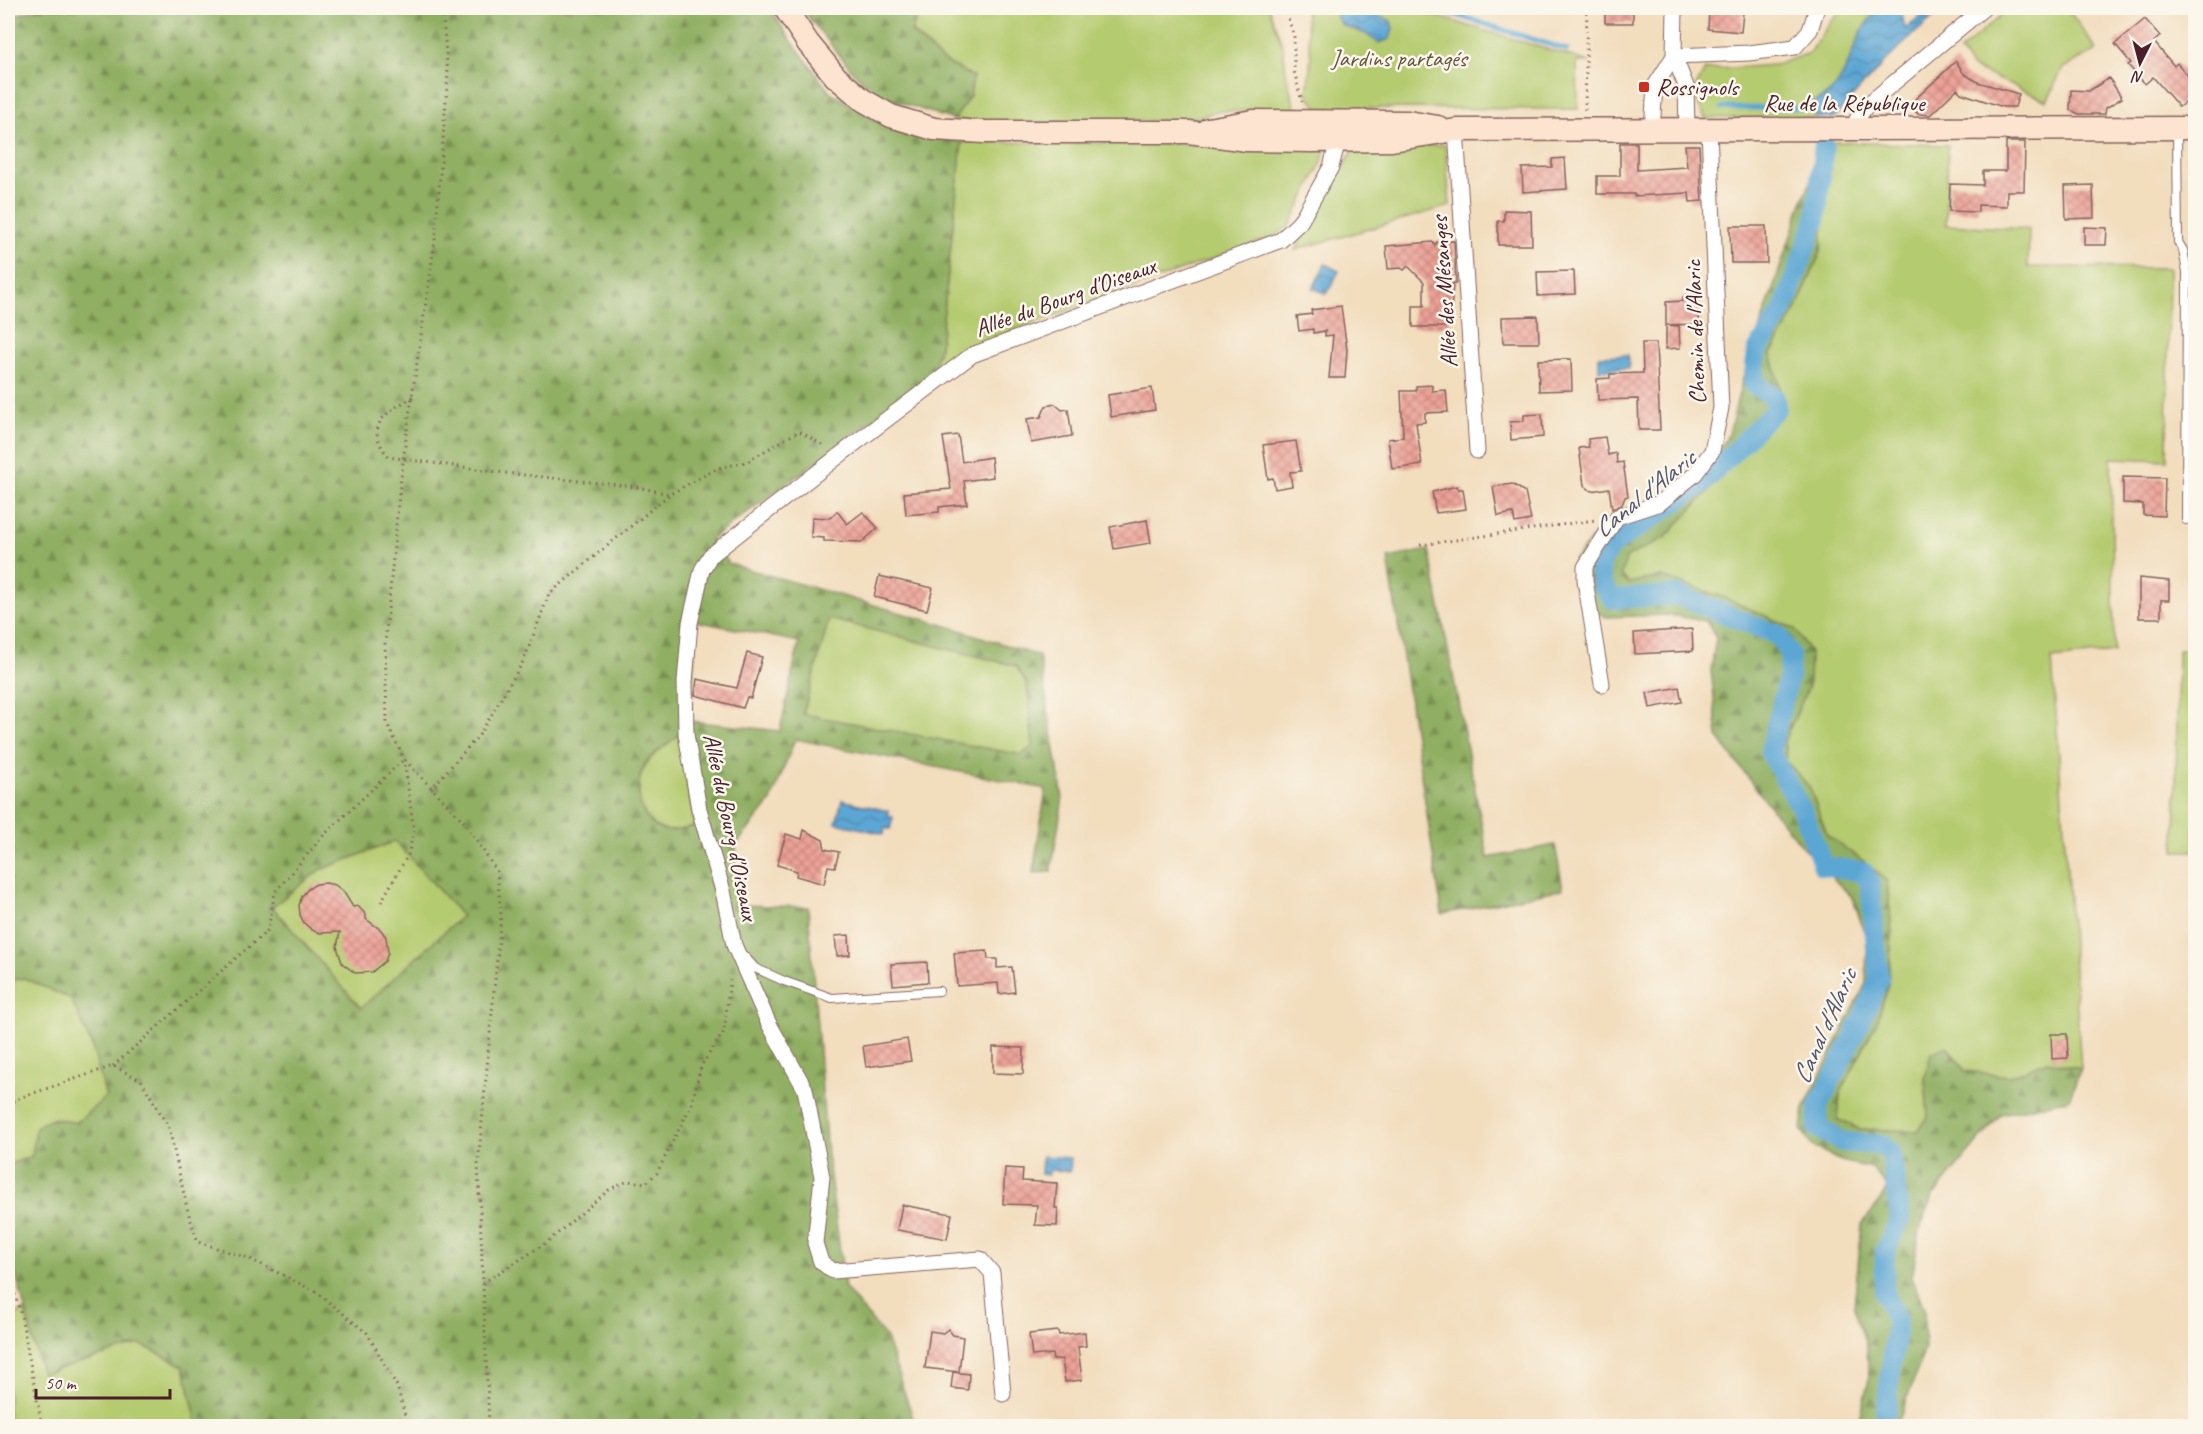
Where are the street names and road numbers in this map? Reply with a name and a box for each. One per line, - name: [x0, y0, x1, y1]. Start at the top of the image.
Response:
- street label: Rue de la République: [1763, 88, 1927, 118]
- street label: Allée des Mésanges: [1424, 212, 1464, 369]
- street label: Allée du Bourg d'Oiseaux: [970, 250, 1161, 344]
- street label: Chemin de l'Alaric: [1677, 258, 1713, 405]
- street label: Allée du Bourg d'Oiseaux: [697, 731, 766, 925]

